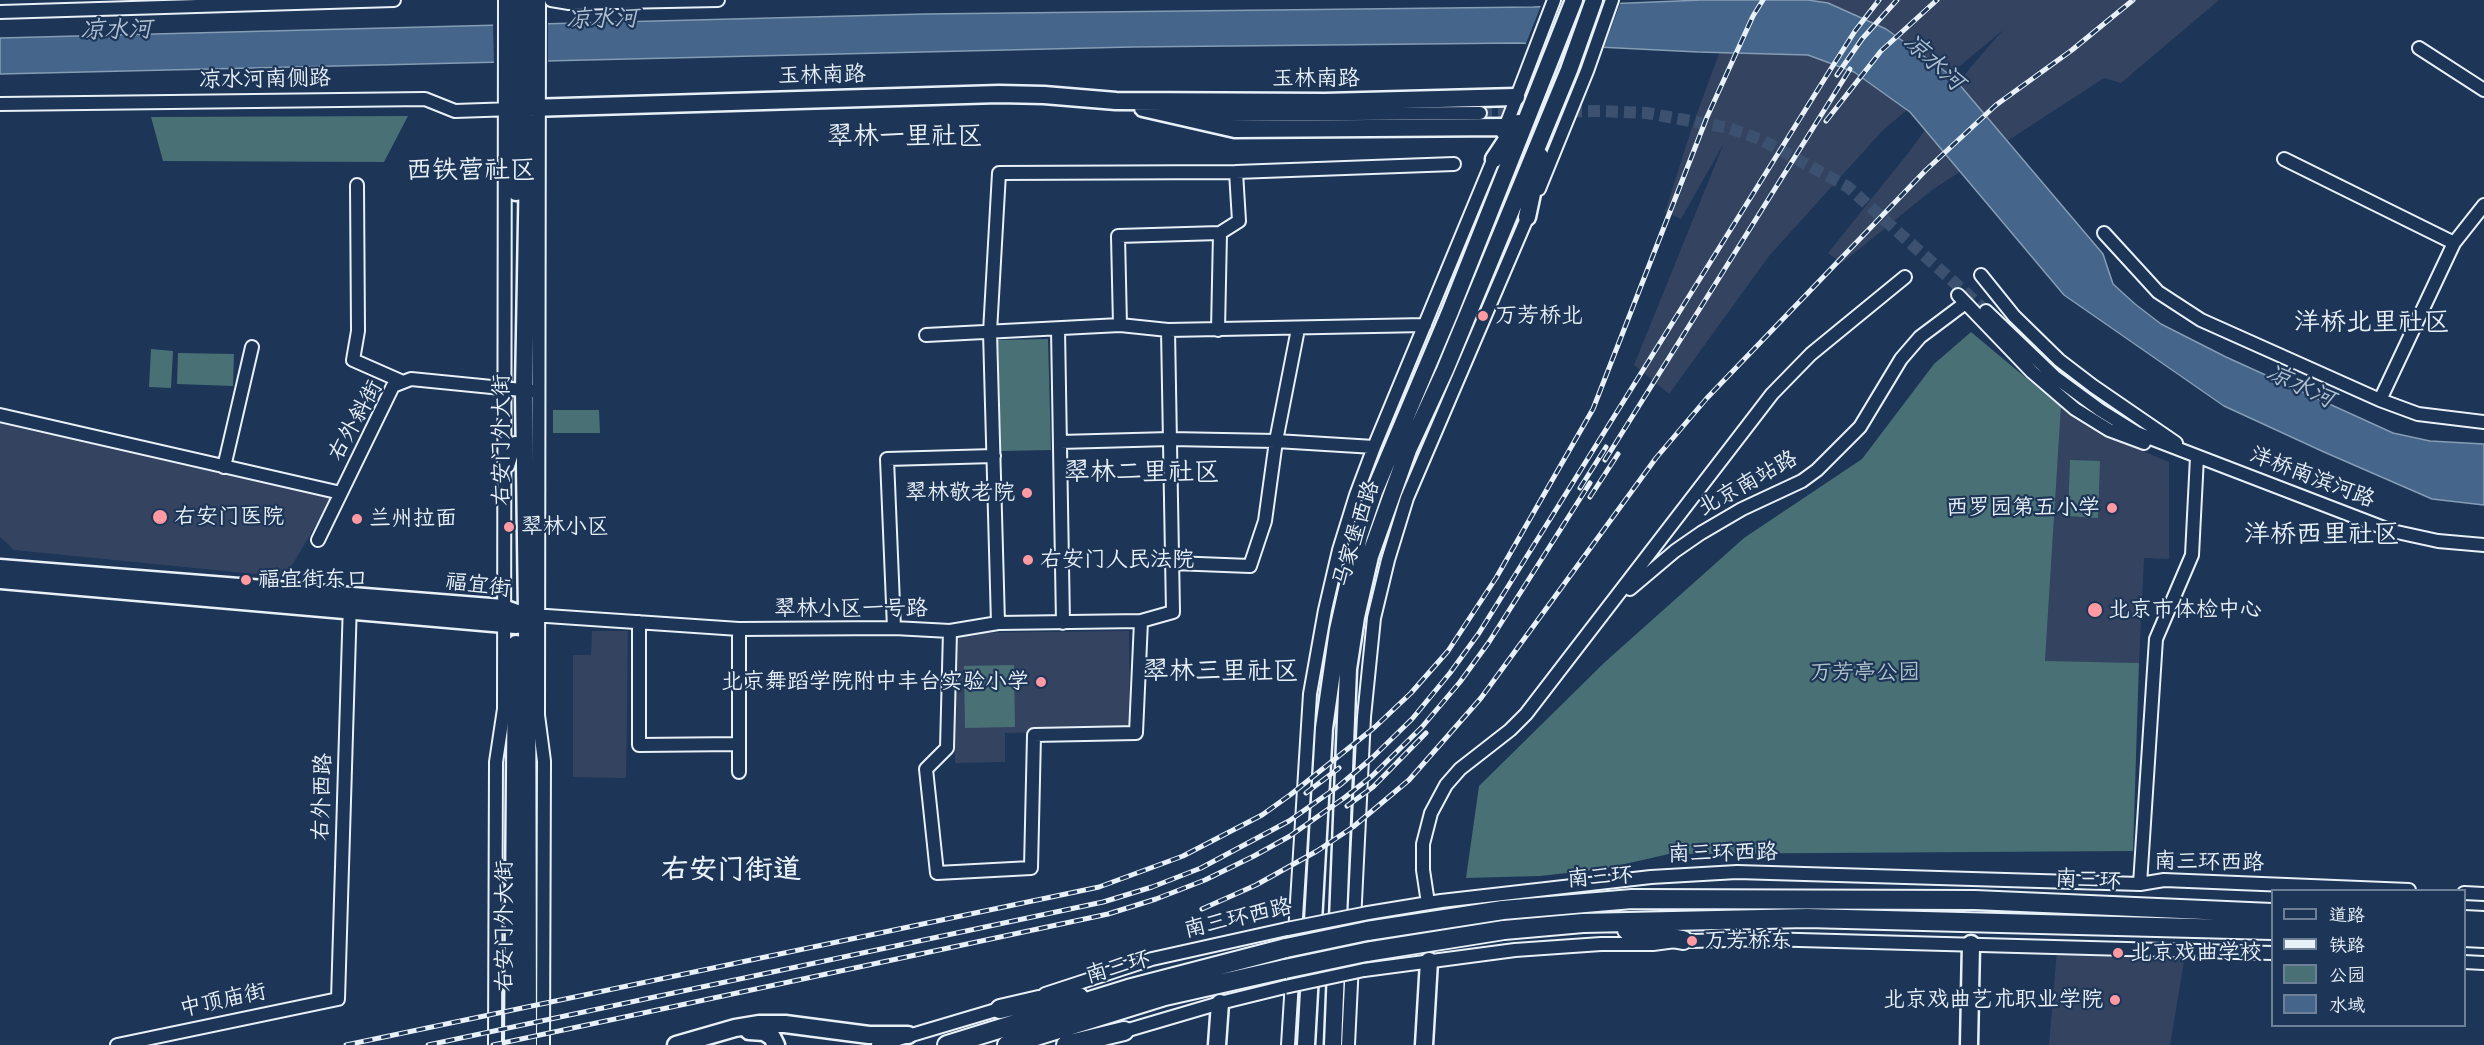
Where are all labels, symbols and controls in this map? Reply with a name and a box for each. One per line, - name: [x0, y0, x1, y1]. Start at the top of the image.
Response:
- water label: 凉水河: [566, 5, 638, 35]
- water label: 凉水河: [80, 16, 152, 46]
- water label: 凉水河: [1897, 28, 1969, 98]
- street label: 玉林南路: [778, 62, 866, 90]
- street label: 凉水河南侧路: [199, 66, 331, 94]
- street label: 玉林南路: [1272, 66, 1360, 92]
- district label: 翠林一里社区: [827, 121, 983, 153]
- district label: 西铁营社区: [406, 155, 536, 187]
- place label: 万芳桥北: [1495, 303, 1583, 329]
- district label: 洋桥北里社区: [2294, 307, 2450, 339]
- marker: 万芳桥北: [1476, 309, 1490, 323]
- water label: 凉水河: [2261, 359, 2339, 415]
- street label: 右安门外大街: [489, 374, 515, 506]
- street label: 右外斜街: [323, 376, 389, 466]
- street label: 洋桥南滨河路: [2246, 442, 2378, 514]
- street label: 北京南站路: [1693, 446, 1803, 522]
- district label: 翠林二里社区: [1064, 457, 1220, 489]
- street label: 马家堡西路: [1328, 478, 1386, 590]
- place label: 翠林敬老院: [905, 480, 1015, 506]
- marker: 翠林敬老院: [1020, 486, 1034, 500]
- place label: 西罗园第五小学: [1946, 495, 2100, 521]
- marker: 西罗园第五小学: [2105, 501, 2119, 515]
- place label: 右安门医院: [174, 504, 284, 530]
- place label: 兰州拉面: [369, 506, 457, 532]
- marker: 右安门医院: [151, 508, 169, 526]
- marker: 兰州拉面: [350, 512, 364, 526]
- place label: 翠林小区: [521, 514, 609, 540]
- district label: 洋桥西里社区: [2244, 519, 2400, 551]
- marker: 翠林小区: [502, 520, 516, 534]
- place label: 右安门人民法院: [1040, 547, 1194, 573]
- marker: 右安门人民法院: [1021, 553, 1035, 567]
- place label: 福宜街东口: [258, 567, 368, 593]
- street label: 福宜街: [444, 569, 512, 603]
- marker: 福宜街东口: [239, 573, 253, 587]
- street label: 翠林小区一号路: [774, 596, 928, 622]
- place label: 北京市体检中心: [2108, 597, 2262, 623]
- marker: 北京市体检中心: [2086, 601, 2104, 619]
- district label: 翠林三里社区: [1143, 656, 1299, 688]
- park label: 万芳亭公园: [1810, 660, 1920, 686]
- place label: 北京舞蹈学院附中丰台实验小学: [721, 669, 1029, 695]
- marker: 北京舞蹈学院附中丰台实验小学: [1034, 675, 1048, 689]
- street label: 右外西路: [308, 753, 338, 841]
- street label: 南三环西路: [1668, 840, 1778, 868]
- street label: 南三环西路: [2154, 849, 2264, 877]
- district label: 右安门街道: [661, 854, 801, 888]
- street label: 右安门外大街: [492, 860, 518, 992]
- street label: 南三环: [1566, 863, 1634, 893]
- street label: 南三环: [2054, 866, 2122, 896]
- legend: [2271, 889, 2466, 1027]
- street label: 南三环西路: [1181, 894, 1295, 944]
- text: 道路: [2329, 904, 2365, 926]
- place label: 万芳桥东: [1704, 928, 1792, 954]
- marker: 万芳桥东: [1685, 934, 1699, 948]
- text: 铁路: [2329, 934, 2365, 956]
- place label: 北京戏曲学校: [2130, 940, 2262, 966]
- street label: 南三环: [1083, 946, 1153, 990]
- marker: 北京戏曲学校: [2111, 946, 2125, 960]
- text: 公园: [2329, 964, 2365, 986]
- street label: 中顶庙街: [177, 979, 269, 1023]
- place label: 北京戏曲艺术职业学院: [1883, 987, 2103, 1013]
- marker: 北京戏曲艺术职业学院: [2108, 993, 2122, 1007]
- text: 水域: [2329, 994, 2365, 1016]

